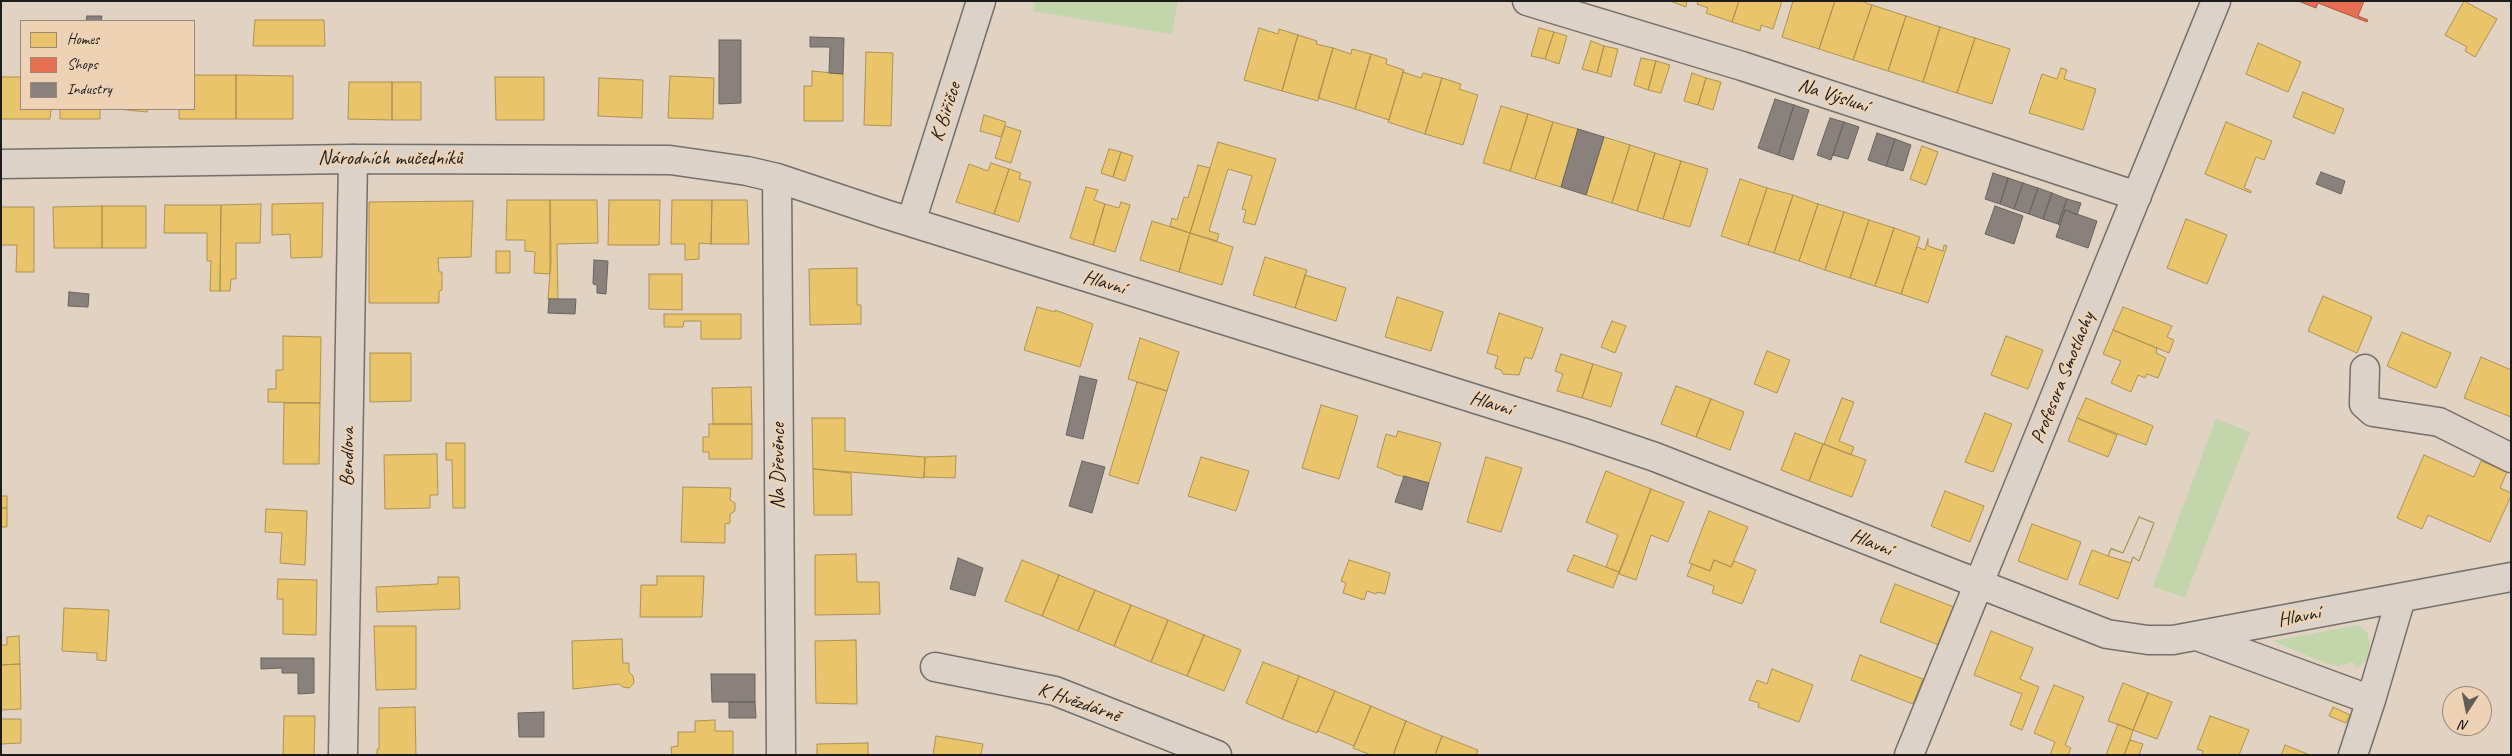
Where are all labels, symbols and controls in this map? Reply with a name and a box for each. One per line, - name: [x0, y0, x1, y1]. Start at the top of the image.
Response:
- legend: [20, 20, 195, 110]
- text: Homes: [67, 30, 99, 49]
- text: Shops: [67, 55, 98, 74]
- street label: Na Výsluní: [1795, 73, 1871, 119]
- street label: K Biřičce: [925, 79, 967, 145]
- text: Industry: [67, 80, 112, 99]
- street label: Národních mučedníků: [318, 147, 462, 171]
- street label: Hlavní: [1080, 265, 1128, 301]
- street label: Profesora Smotlachy: [2026, 309, 2100, 447]
- street label: Hlavní: [1467, 386, 1515, 422]
- street label: Na Dřevěnce: [767, 423, 791, 509]
- street label: Bendlova: [335, 427, 361, 487]
- street label: Hlavní: [1847, 524, 1895, 562]
- street label: Hlavní: [2276, 601, 2322, 633]
- street label: K Hvězdárně: [1035, 678, 1123, 728]
- north arrow: [2442, 686, 2492, 736]
- text: N: [2458, 716, 2470, 734]

